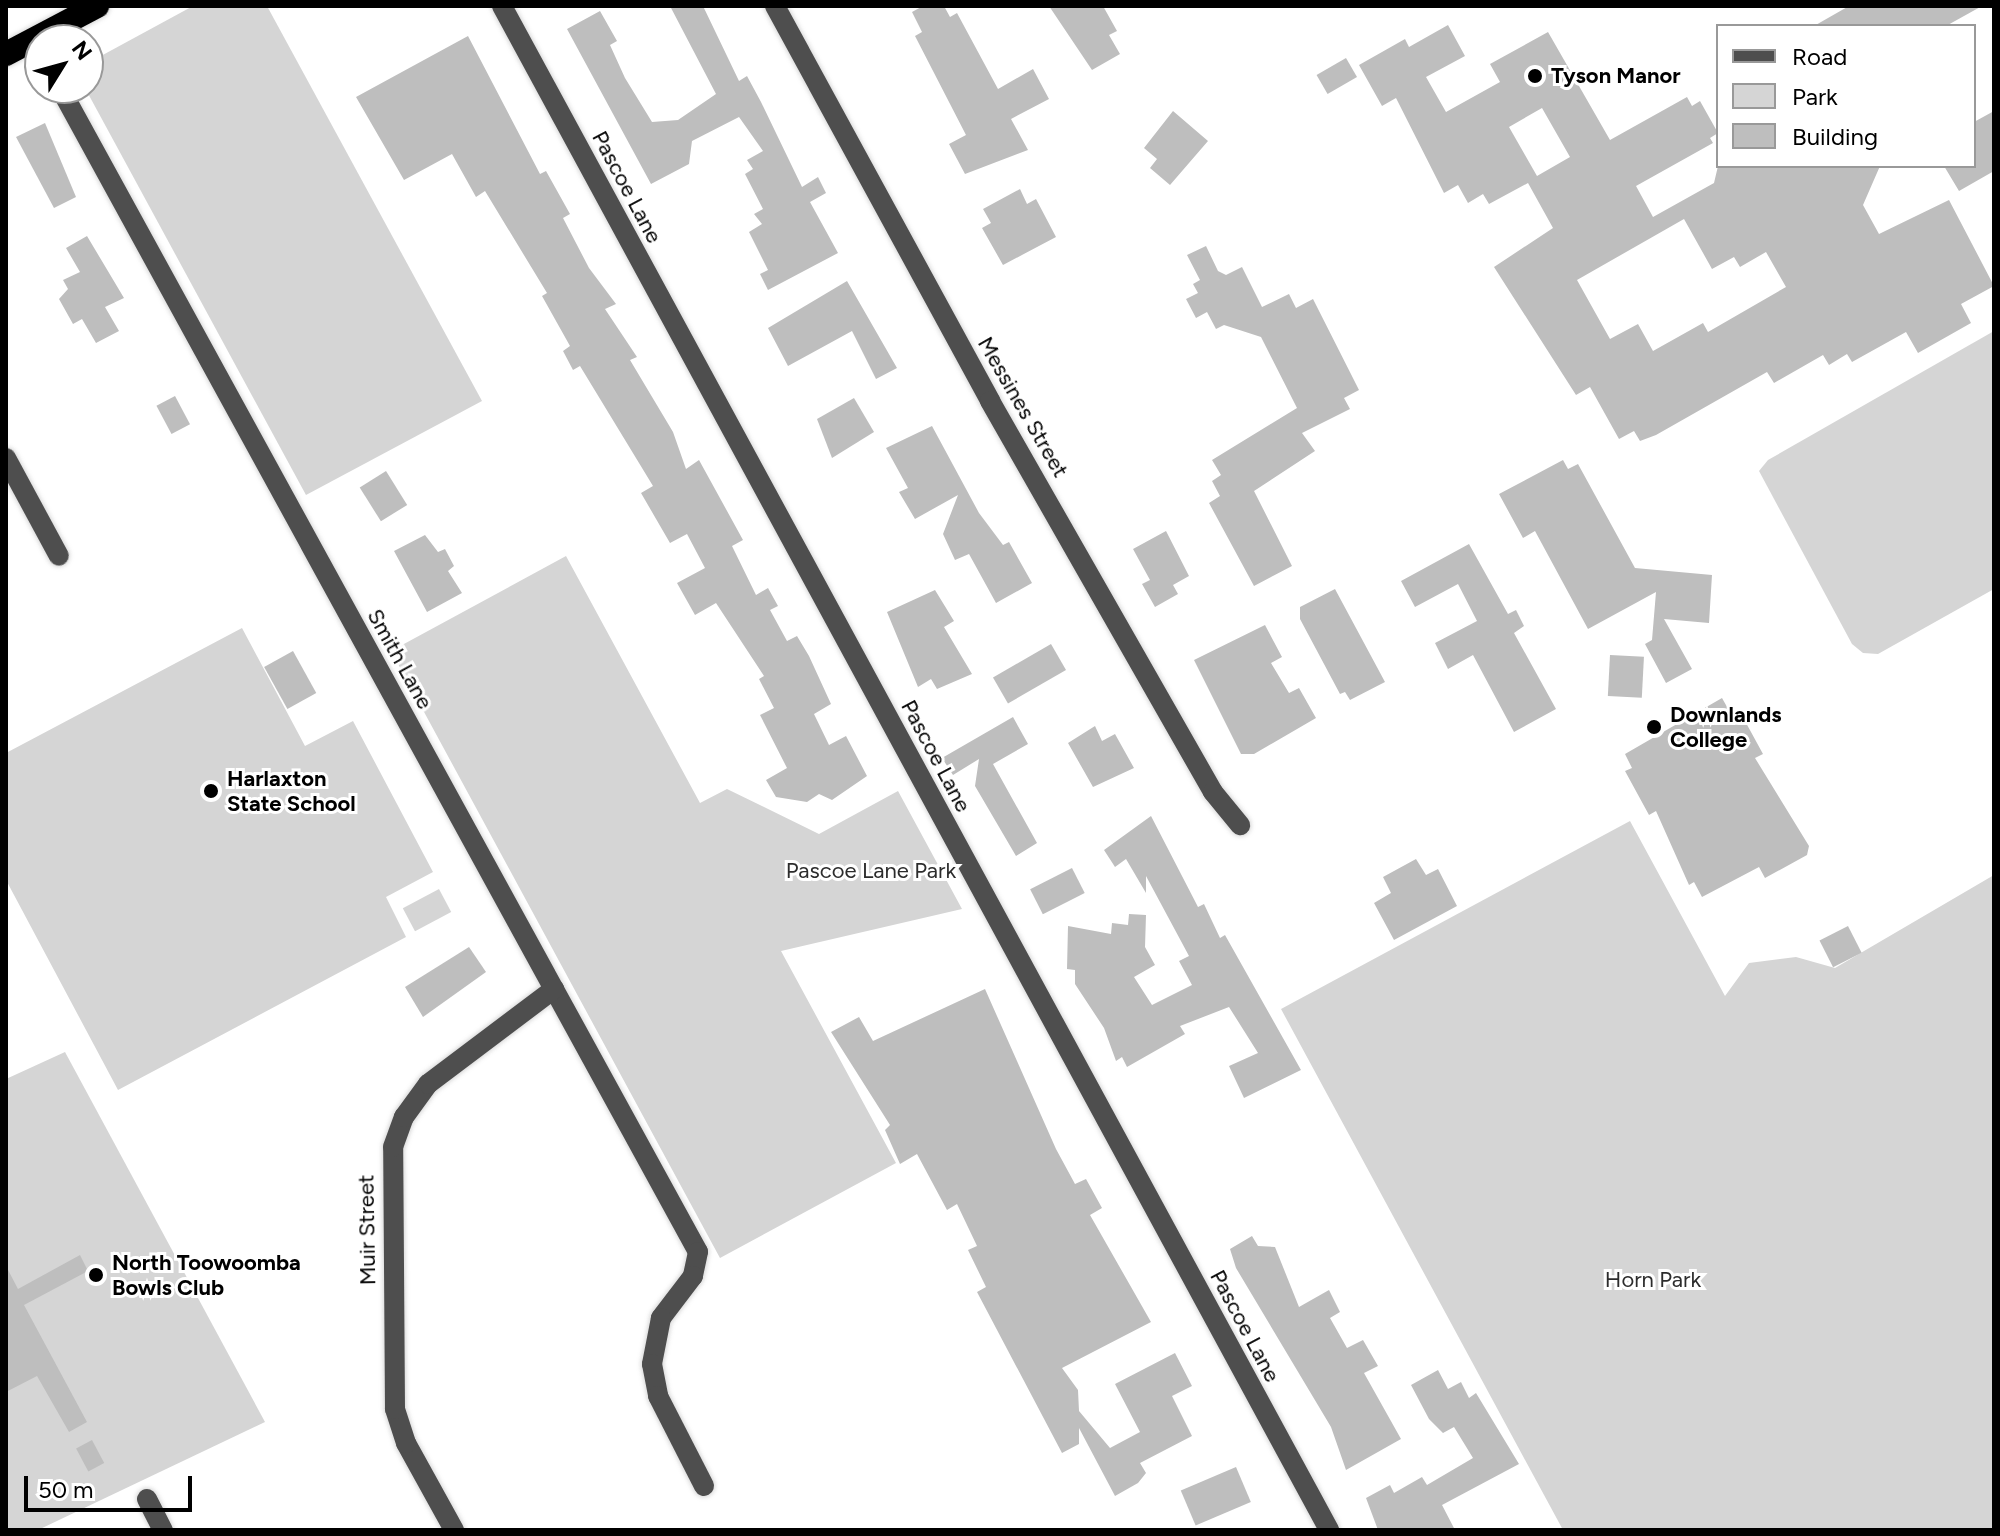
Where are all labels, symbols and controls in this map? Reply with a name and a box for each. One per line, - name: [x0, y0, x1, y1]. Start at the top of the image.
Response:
- north arrow: [24, 24, 104, 104]
- legend: [1716, 24, 1976, 168]
- text: N: [66, 36, 98, 65]
- text: Road: [1792, 42, 1847, 71]
- place label: Tyson Manor: [1551, 63, 1681, 89]
- marker: Tyson Manor: [1526, 67, 1544, 85]
- text: Park: [1792, 82, 1838, 111]
- text: Building: [1792, 122, 1878, 151]
- street label: Pascoe Lane: [586, 126, 668, 248]
- street label: Messines Street: [972, 332, 1074, 482]
- street label: Smith Lane: [362, 604, 438, 714]
- street label: Pascoe Lane: [895, 695, 977, 817]
- place label: Downlands College: [1670, 701, 1782, 752]
- marker: Downlands College: [1645, 718, 1663, 736]
- place label: Harlaxton State School: [227, 765, 356, 816]
- marker: Harlaxton State School: [202, 782, 220, 800]
- park label: Pascoe Lane Park: [786, 858, 956, 884]
- street label: Muir Street: [353, 1175, 381, 1285]
- place label: North Toowoomba Bowls Club: [112, 1249, 301, 1300]
- street label: Pascoe Lane: [1204, 1265, 1286, 1387]
- marker: North Toowoomba Bowls Club: [87, 1266, 105, 1284]
- park label: Horn Park: [1605, 1267, 1701, 1293]
- scale bar: [28, 1460, 196, 1510]
- text: 50 m: [38, 1475, 94, 1504]

